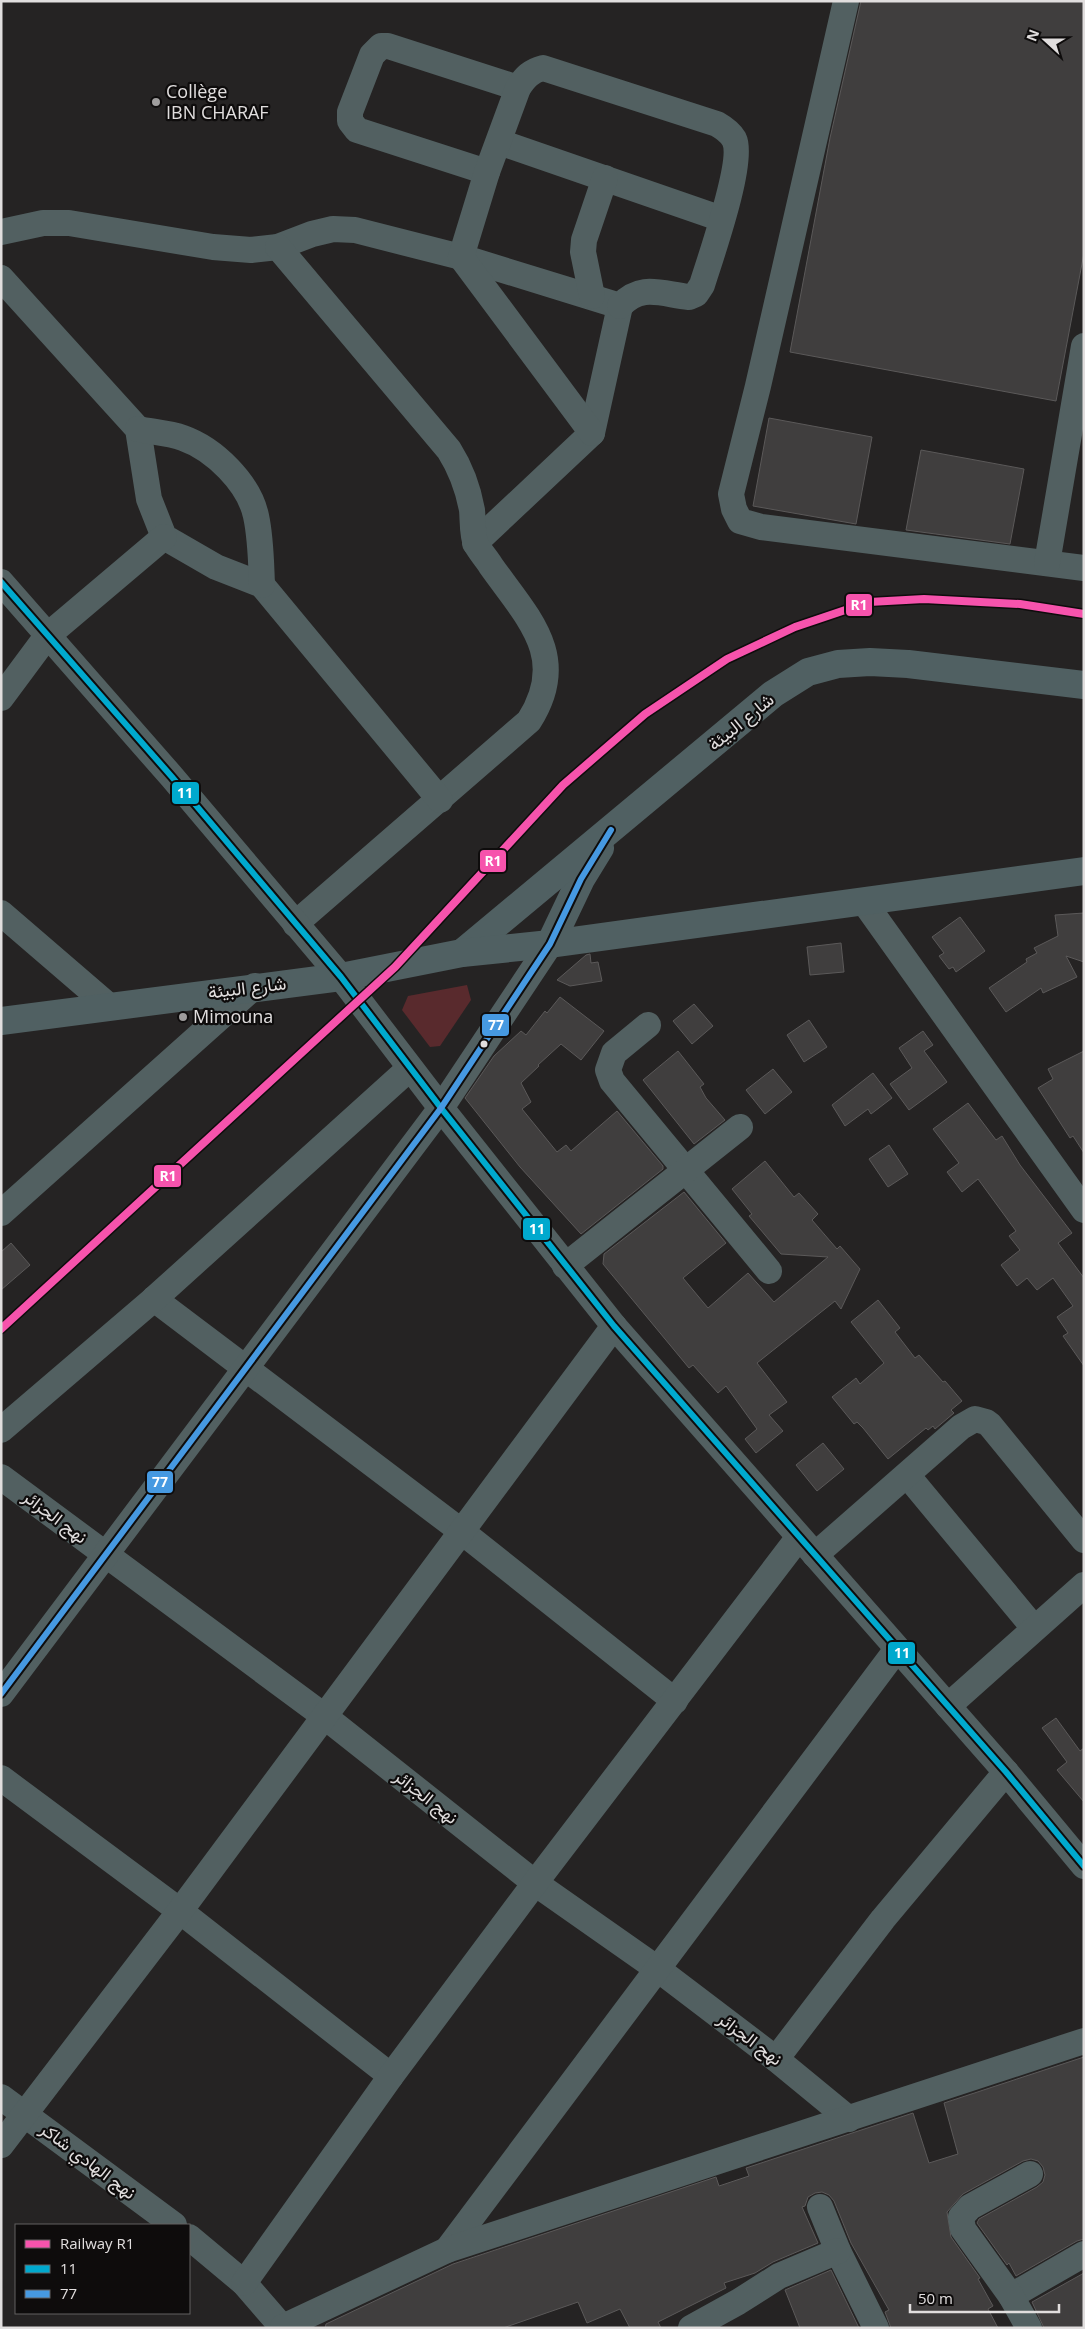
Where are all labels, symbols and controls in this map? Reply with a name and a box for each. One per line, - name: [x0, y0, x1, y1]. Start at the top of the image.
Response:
- north arrow: [1020, 15, 1070, 65]
- text: N: [1021, 26, 1043, 44]
- place label: Collège IBN CHARAF: [166, 79, 269, 124]
- marker: Collège IBN CHARAF: [150, 96, 162, 108]
- line badge: R1: [845, 593, 873, 617]
- text: R1: [850, 595, 868, 614]
- street label: شارع البيئة: [702, 687, 779, 756]
- line badge: 11: [171, 781, 200, 805]
- text: 11: [177, 783, 193, 802]
- line badge: R1: [479, 849, 507, 873]
- text: R1: [484, 851, 502, 870]
- street label: شارع البيئة: [206, 970, 288, 1005]
- place label: Mimouna: [193, 1004, 273, 1028]
- marker: Mimouna: [177, 1011, 189, 1023]
- line badge: 77: [481, 1013, 510, 1037]
- text: 77: [488, 1015, 504, 1034]
- unlabelled marker: [479, 1039, 489, 1049]
- line badge: R1: [153, 1164, 182, 1188]
- text: R1: [159, 1166, 177, 1185]
- line badge: 11: [522, 1217, 551, 1241]
- text: 11: [529, 1219, 545, 1238]
- line badge: 77: [146, 1470, 174, 1494]
- text: 77: [152, 1472, 168, 1491]
- street label: نهج الجزائر: [17, 1483, 93, 1549]
- line badge: 11: [887, 1641, 916, 1665]
- text: 11: [894, 1643, 910, 1662]
- street label: نهج الجزائر: [388, 1763, 464, 1830]
- street label: نهج الجزائر: [712, 2005, 788, 2071]
- street label: نهج الهادي شاكر: [33, 2116, 141, 2207]
- legend: [15, 2224, 190, 2314]
- text: Railway R1: [60, 2233, 134, 2253]
- text: 11: [60, 2258, 77, 2278]
- scale bar: [910, 2282, 1059, 2314]
- text: 77: [60, 2283, 77, 2303]
- text: 50 m: [918, 2288, 953, 2308]

